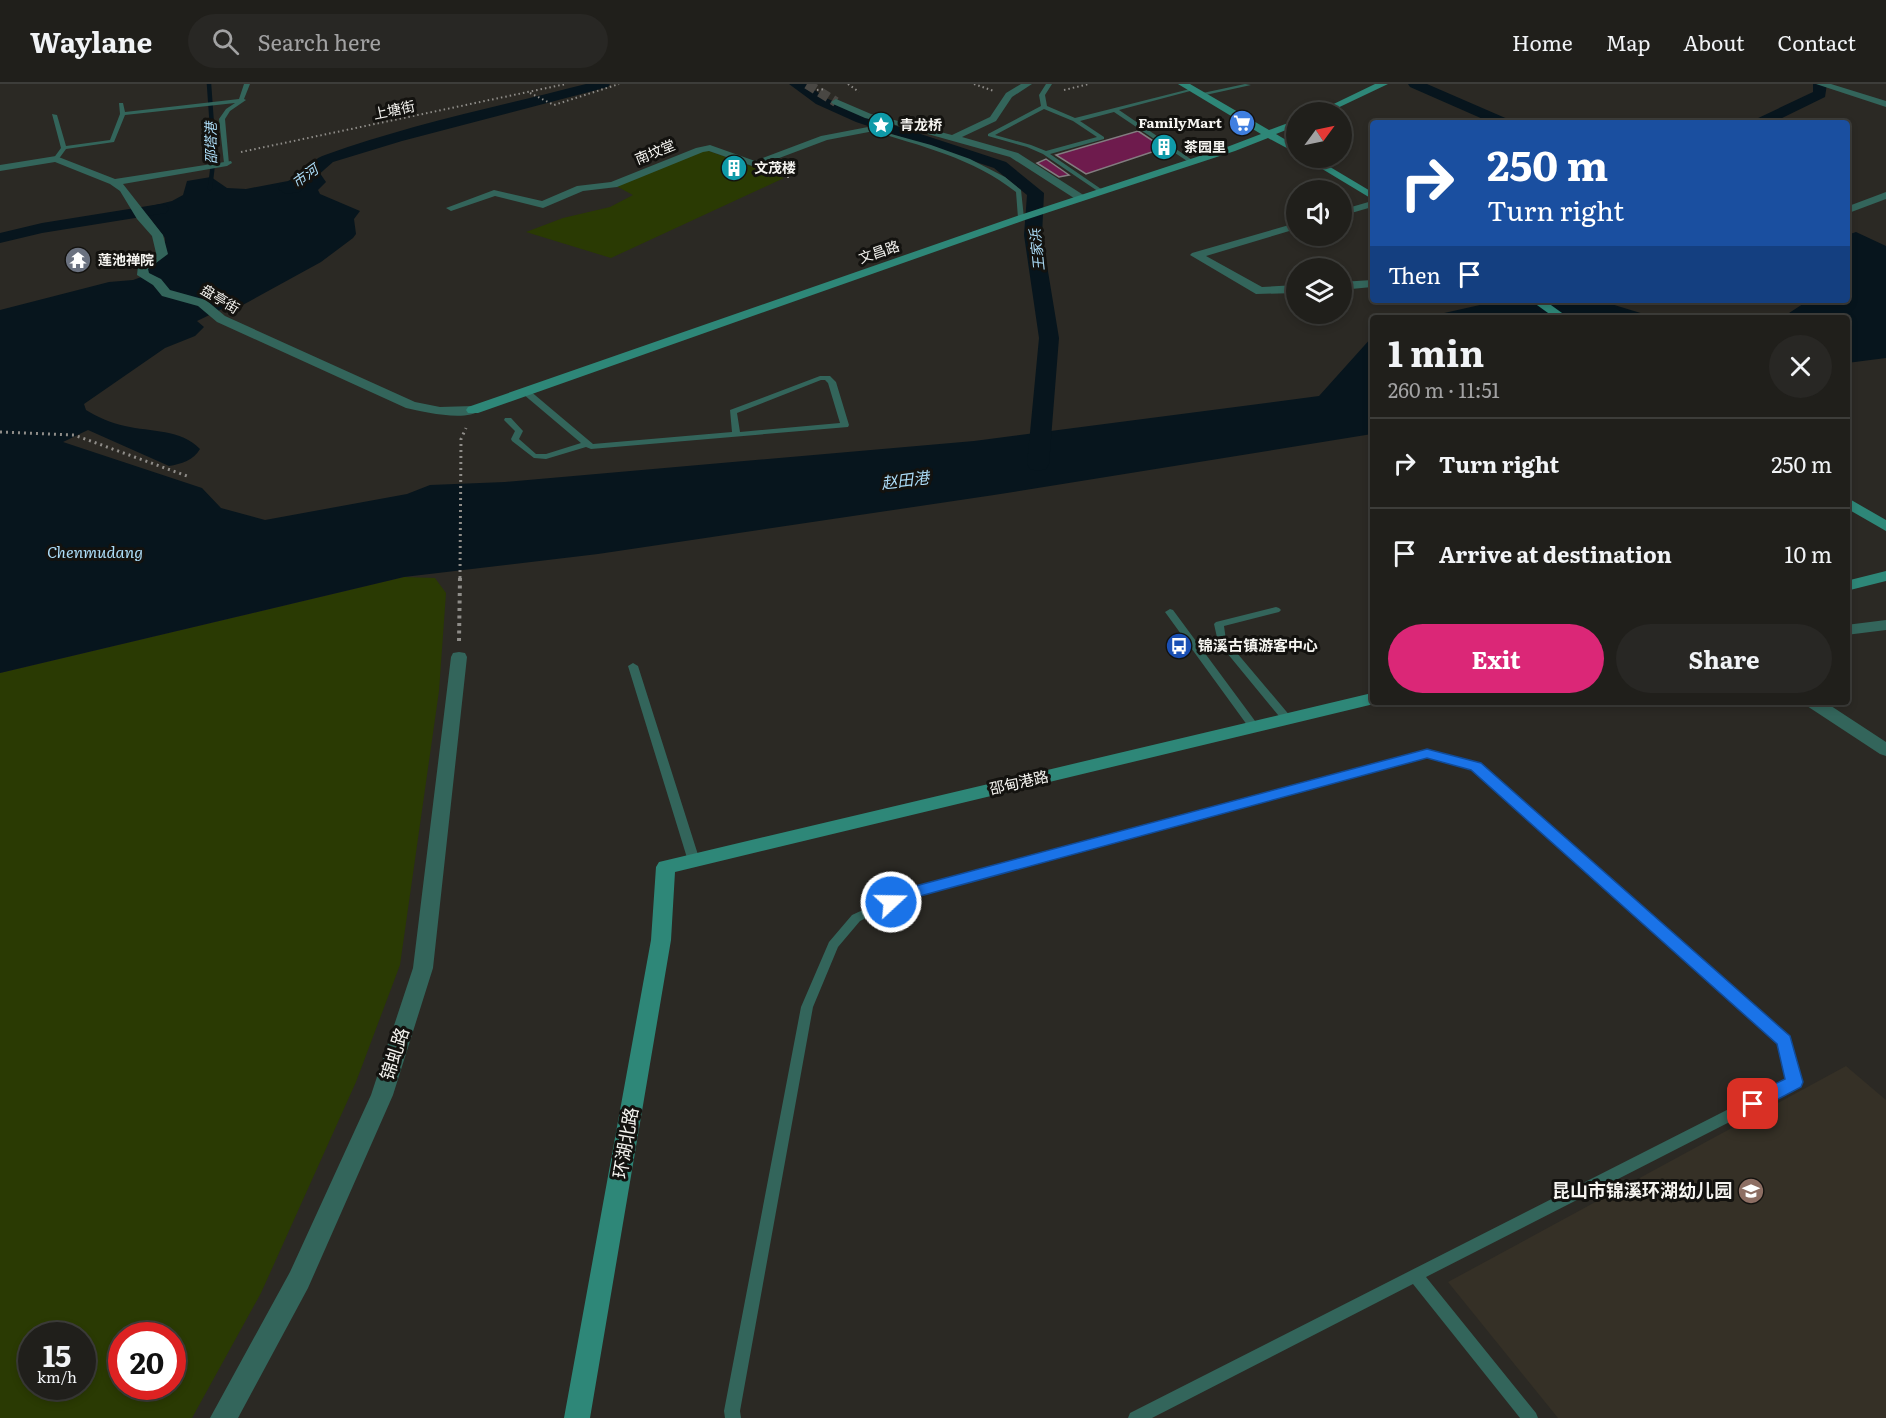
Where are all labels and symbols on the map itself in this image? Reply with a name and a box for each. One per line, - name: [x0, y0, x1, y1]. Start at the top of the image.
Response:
- street label: 上塘街: [371, 95, 416, 123]
- north arrow: [1286, 102, 1352, 168]
- supermarket icon: FamilyMart: [1227, 108, 1257, 138]
- place icon: 青龙桥: [866, 110, 896, 140]
- place label: FamilyMart: [1138, 112, 1223, 132]
- place label: 青龙桥: [900, 114, 942, 134]
- water label: 邵塔港: [200, 120, 220, 164]
- building icon: 茶园里: [1149, 132, 1179, 162]
- street label: 南坟堂: [631, 134, 678, 168]
- place label: 茶园里: [1184, 136, 1226, 156]
- building icon: 文茂楼: [719, 153, 749, 183]
- water label: 市河: [287, 157, 324, 192]
- place label: 文茂楼: [754, 157, 796, 177]
- water label: 王家浜: [1024, 227, 1048, 272]
- street label: 文昌路: [856, 235, 902, 267]
- temple icon: 莲池禅院: [63, 245, 93, 275]
- place label: 莲池禅院: [98, 249, 154, 269]
- street label: 盘亭街: [197, 279, 244, 318]
- water label: 赵田港: [880, 464, 932, 494]
- water label: Chenmudang: [47, 539, 143, 563]
- bus stop icon: 锦溪古镇游客中心: [1164, 631, 1194, 661]
- place label: 锦溪古镇游客中心: [1198, 633, 1318, 656]
- street label: 邵甸港路: [987, 764, 1050, 799]
- position arrow: [859, 870, 923, 934]
- street label: 锦虬路: [372, 1024, 415, 1083]
- pin: [1727, 1078, 1778, 1129]
- street label: 环湖北路: [605, 1105, 644, 1181]
- place label: 昆山市锦溪环湖幼儿园: [1552, 1176, 1732, 1203]
- school or university icon: 昆山市锦溪环湖幼儿园: [1736, 1176, 1766, 1206]
- speed limit sign: 20: [108, 1322, 186, 1400]

